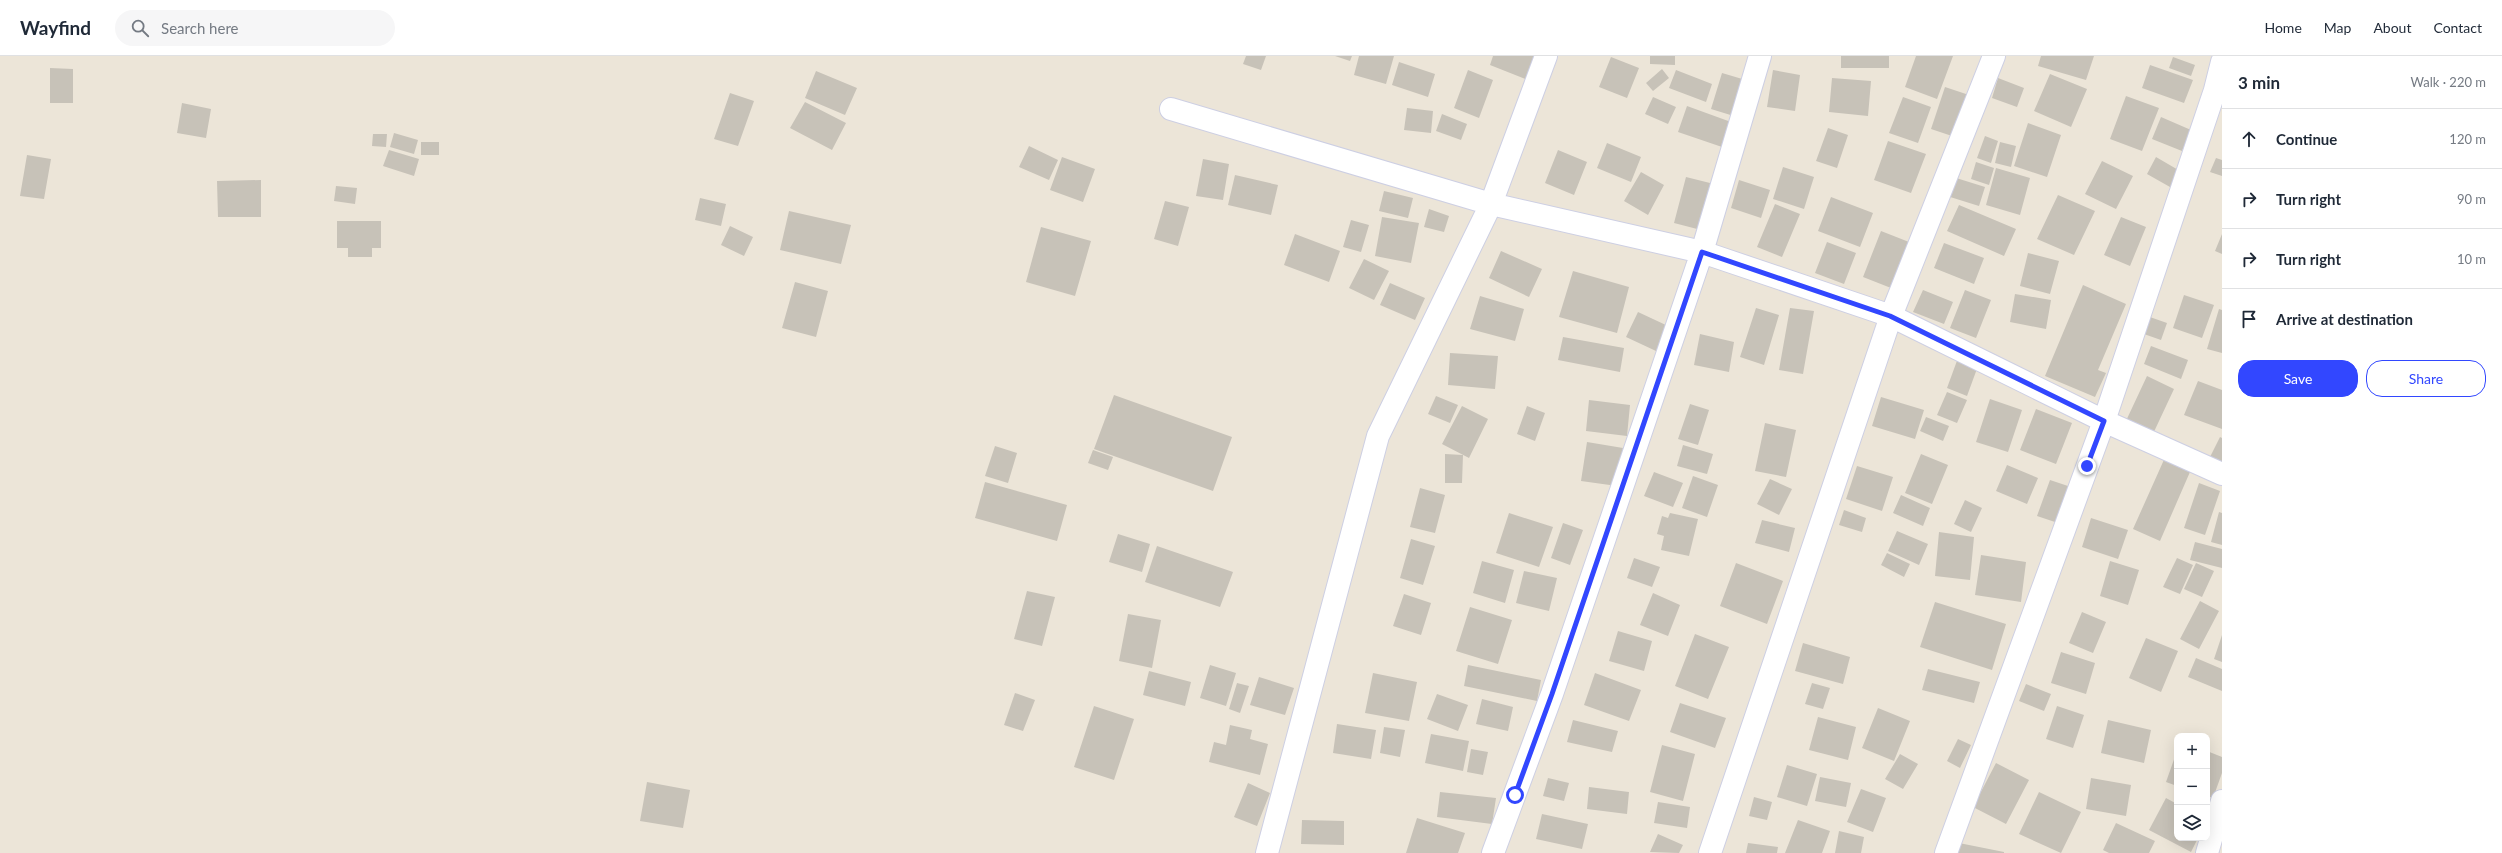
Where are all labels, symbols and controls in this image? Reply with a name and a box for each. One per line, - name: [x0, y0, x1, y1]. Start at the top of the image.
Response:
- search box: [115, 10, 395, 46]
- text: Wayfind: [20, 16, 91, 39]
- icon: search: [129, 17, 151, 39]
- text: Search here: [161, 19, 238, 37]
- text: Home: [2264, 19, 2302, 36]
- text: Map: [2324, 19, 2351, 36]
- text: About: [2373, 19, 2411, 36]
- text: Contact: [2433, 19, 2482, 36]
- text: 3 min: [2238, 72, 2280, 93]
- text: Walk · 220 m: [2410, 74, 2486, 90]
- icon: ahead: [2238, 128, 2260, 150]
- text: Continue: [2276, 130, 2337, 148]
- text: 120 m: [2449, 131, 2486, 147]
- icon: right: [2238, 188, 2260, 210]
- text: Turn right: [2276, 190, 2341, 208]
- text: 90 m: [2457, 191, 2486, 207]
- icon: right: [2238, 248, 2260, 270]
- text: Turn right: [2276, 250, 2341, 268]
- text: 10 m: [2457, 251, 2486, 267]
- icon: arrive: [2238, 308, 2260, 330]
- text: Arrive at destination: [2276, 310, 2413, 328]
- button: Save: [2238, 360, 2358, 397]
- button: Share: [2366, 360, 2486, 397]
- route end: [2078, 457, 2096, 475]
- map controls: [2174, 733, 2210, 841]
- button: +: [2174, 733, 2210, 769]
- button: −: [2174, 769, 2210, 805]
- route start: [1506, 786, 1524, 804]
- button: layers: [2174, 805, 2210, 841]

